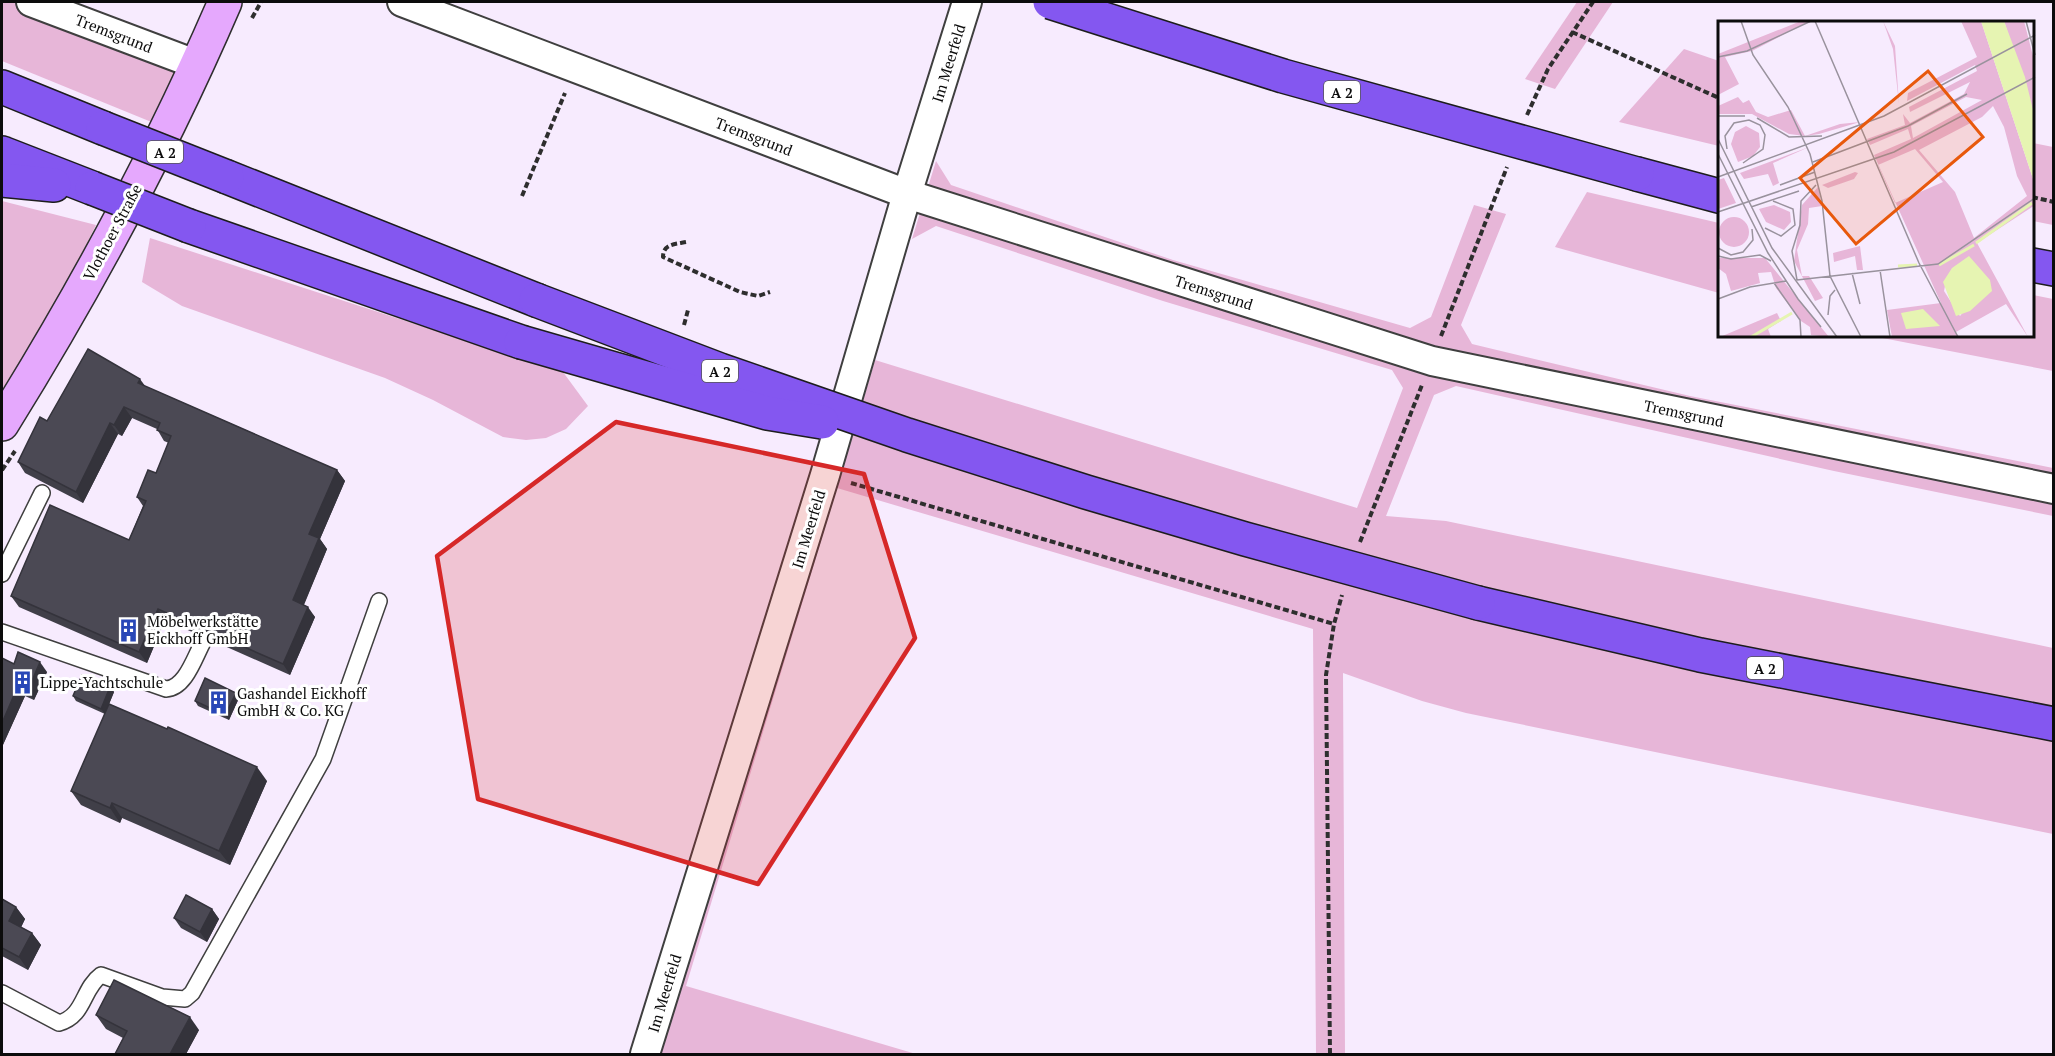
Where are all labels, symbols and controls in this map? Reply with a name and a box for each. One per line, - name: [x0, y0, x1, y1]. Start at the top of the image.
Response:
- street label: Tremsgrund: [73, 9, 155, 57]
- street label: Im Meerfeld: [927, 21, 969, 105]
- inset map: [1718, 21, 2034, 338]
- road number: A 2: [1324, 81, 1360, 103]
- street label: Tremsgrund: [713, 112, 795, 160]
- road number: A 2: [147, 141, 183, 163]
- street label: Vlothoer Straße: [78, 180, 146, 284]
- street label: Tremsgrund: [1172, 270, 1256, 314]
- road number: A 2: [702, 360, 738, 382]
- street label: Tremsgrund: [1642, 395, 1726, 431]
- street label: Im Meerfeld: [787, 487, 829, 571]
- place label: Möbelwerkstätte Eickhoff GmbH: [147, 611, 259, 648]
- building icon: Möbelwerkstätte Eickhoff GmbH: [116, 617, 142, 643]
- road number: A 2: [1747, 657, 1783, 679]
- building icon: Lippe-Yachtschule: [9, 669, 35, 695]
- place label: Lippe-Yachtschule: [40, 672, 163, 692]
- place label: Gashandel Eickhoff GmbH & Co. KG: [237, 683, 367, 720]
- building icon: Gashandel Eickhoff GmbH & Co. KG: [206, 689, 232, 715]
- street label: Im Meerfeld: [643, 951, 685, 1035]

